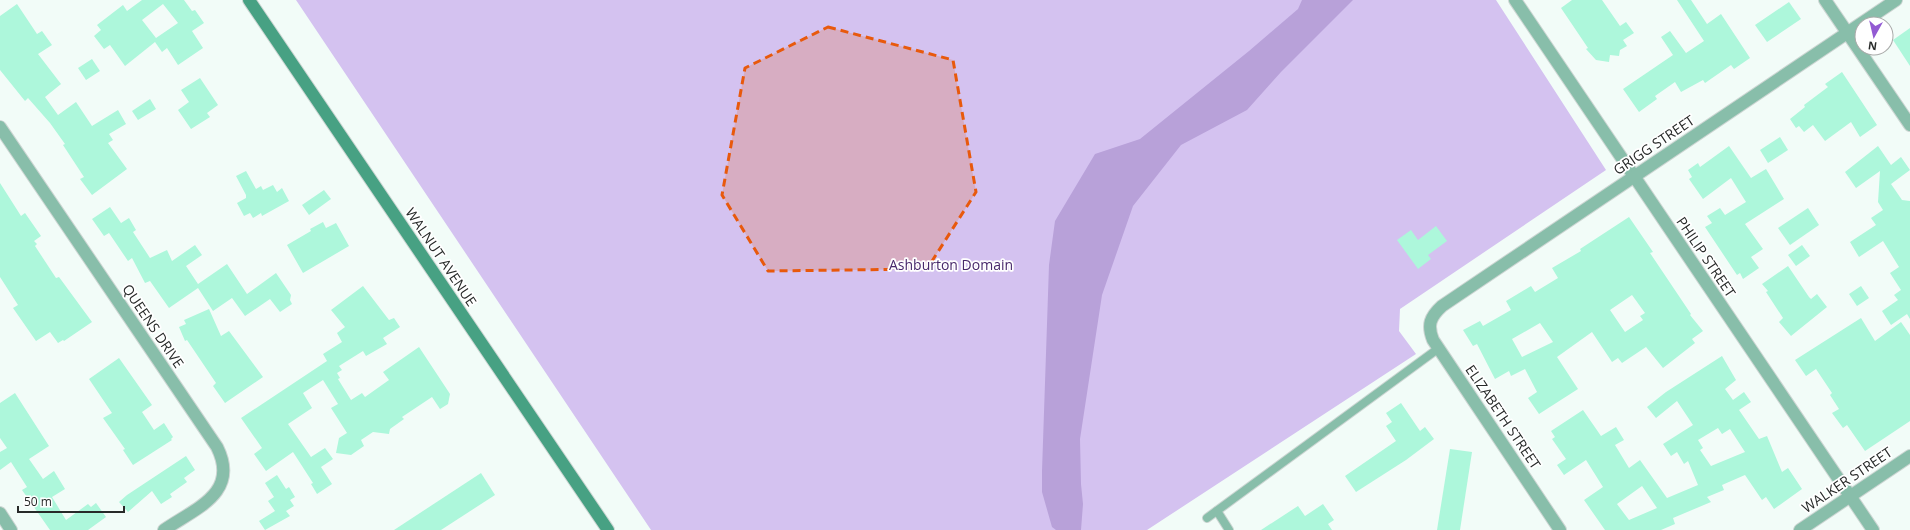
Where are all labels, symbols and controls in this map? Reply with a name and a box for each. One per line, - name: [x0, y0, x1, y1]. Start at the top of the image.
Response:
- north arrow: [1854, 16, 1894, 56]
- text: N: [1867, 38, 1878, 54]
- street label: GRIGG STREET: [1609, 110, 1698, 179]
- street label: WALNUT AVENUE: [401, 204, 481, 310]
- street label: PHILIP STREET: [1672, 213, 1741, 301]
- park label: Ashburton Domain: [889, 255, 1013, 274]
- street label: QUEENS DRIVE: [118, 280, 189, 371]
- street label: ELIZABETH STREET: [1462, 361, 1545, 473]
- street label: WALKER STREET: [1798, 442, 1896, 517]
- scale bar: [18, 488, 124, 514]
- text: 50 m: [24, 493, 52, 510]

